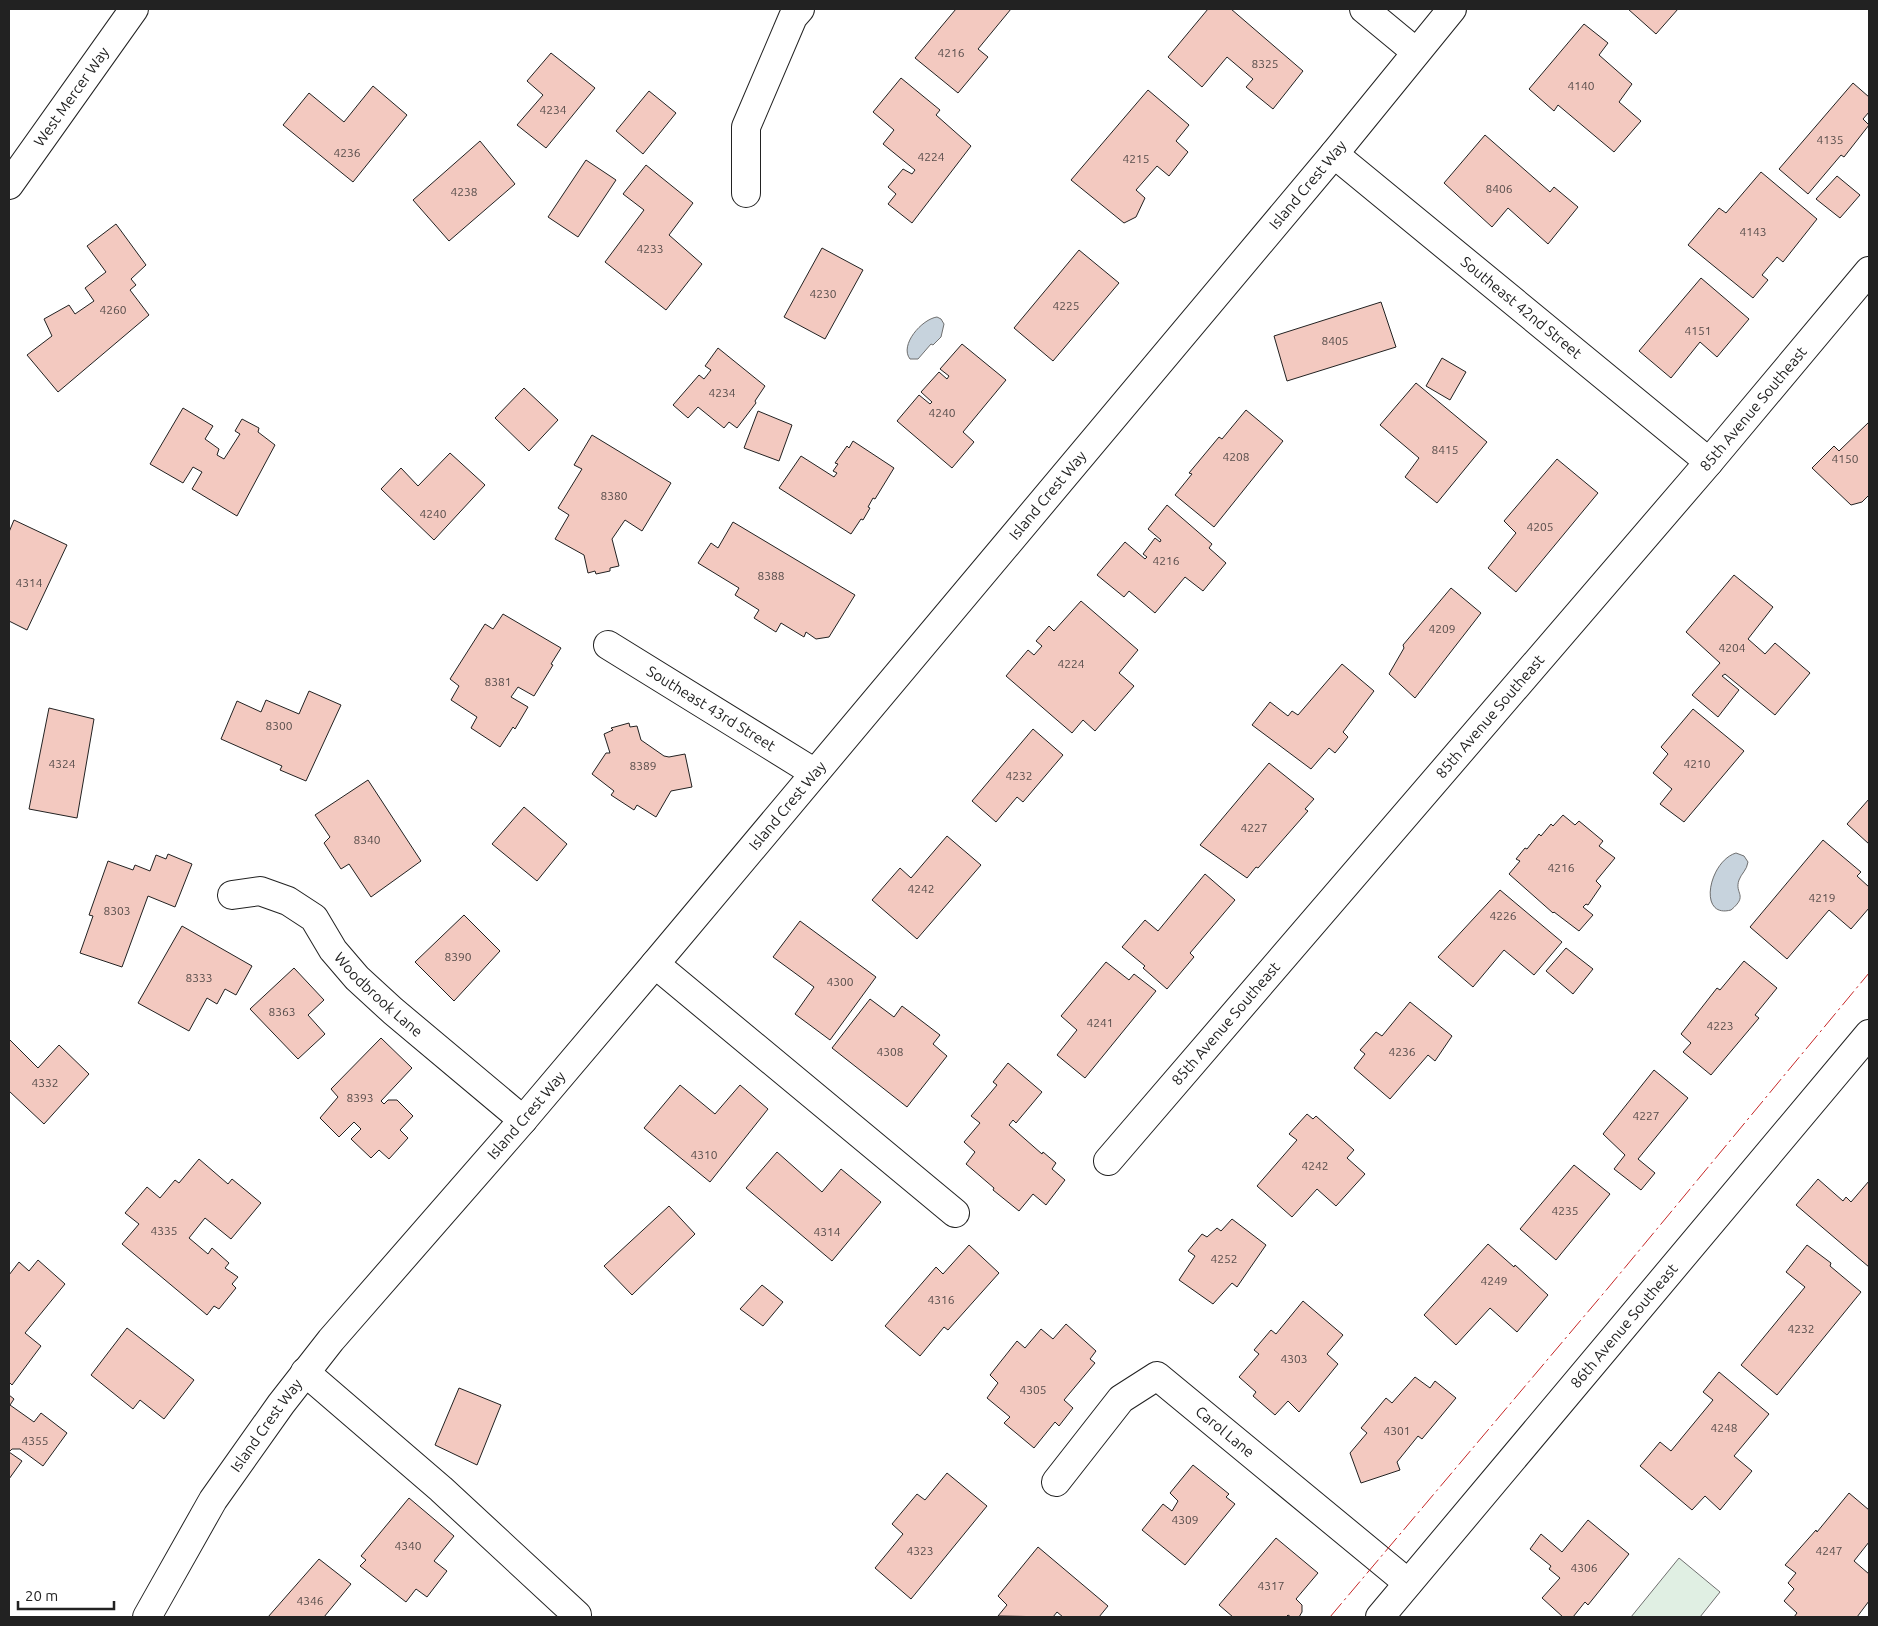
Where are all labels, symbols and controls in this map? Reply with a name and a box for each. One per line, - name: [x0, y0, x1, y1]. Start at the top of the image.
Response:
- street label: West Mercer Way: [30, 44, 112, 150]
- house number: 4216: [937, 46, 965, 59]
- house number: 8325: [1251, 57, 1279, 70]
- house number: 4140: [1567, 79, 1595, 92]
- house number: 4234: [539, 103, 567, 116]
- house number: 4135: [1816, 133, 1844, 146]
- street label: Island Crest Way: [1266, 137, 1349, 232]
- house number: 4236: [333, 146, 361, 159]
- house number: 4224: [917, 150, 945, 163]
- house number: 4215: [1122, 152, 1150, 165]
- house number: 8406: [1485, 182, 1513, 195]
- house number: 4238: [450, 185, 478, 198]
- house number: 4143: [1739, 225, 1767, 238]
- house number: 4233: [636, 242, 664, 255]
- street label: Southeast 42nd Street: [1457, 253, 1585, 362]
- house number: 4230: [809, 287, 837, 300]
- house number: 4225: [1052, 299, 1080, 312]
- house number: 4260: [99, 303, 127, 316]
- house number: 4151: [1684, 324, 1712, 337]
- house number: 8405: [1321, 334, 1349, 347]
- street label: 85th Avenue Southeast: [1696, 343, 1810, 474]
- house number: 4234: [708, 386, 736, 399]
- house number: 4240: [928, 406, 956, 419]
- house number: 8415: [1431, 443, 1459, 456]
- street label: Island Crest Way: [1005, 447, 1089, 543]
- house number: 4208: [1222, 450, 1250, 463]
- house number: 4150: [1831, 452, 1859, 465]
- house number: 8380: [600, 489, 628, 502]
- house number: 4240: [419, 507, 447, 520]
- house number: 4205: [1526, 520, 1554, 533]
- house number: 4216: [1152, 554, 1180, 567]
- house number: 8388: [757, 569, 785, 582]
- house number: 4314: [15, 576, 43, 589]
- house number: 4209: [1428, 622, 1456, 635]
- house number: 4204: [1718, 641, 1746, 654]
- street label: 85th Avenue Southeast: [1432, 651, 1547, 781]
- house number: 4224: [1057, 657, 1085, 670]
- street label: Southeast 43rd Street: [644, 662, 779, 754]
- house number: 8381: [484, 675, 512, 688]
- house number: 8300: [265, 719, 293, 732]
- house number: 4324: [48, 757, 76, 770]
- house number: 4210: [1683, 757, 1711, 770]
- street label: Island Crest Way: [745, 758, 829, 853]
- house number: 8389: [629, 759, 657, 772]
- house number: 4232: [1005, 769, 1033, 782]
- house number: 4227: [1240, 821, 1268, 834]
- house number: 8340: [353, 833, 381, 846]
- house number: 4216: [1547, 861, 1575, 874]
- house number: 4242: [907, 882, 935, 895]
- house number: 4219: [1808, 891, 1836, 904]
- house number: 8303: [103, 904, 131, 917]
- house number: 4226: [1489, 909, 1517, 922]
- street label: Woodbrook Lane: [331, 949, 426, 1040]
- house number: 8390: [444, 950, 472, 963]
- street label: 85th Avenue Southeast: [1168, 958, 1283, 1088]
- house number: 8333: [185, 971, 213, 984]
- house number: 4300: [826, 975, 854, 988]
- house number: 8363: [268, 1005, 296, 1018]
- house number: 4241: [1086, 1016, 1114, 1029]
- house number: 4223: [1706, 1019, 1734, 1032]
- house number: 4308: [876, 1045, 904, 1058]
- house number: 4236: [1388, 1045, 1416, 1058]
- street label: Island Crest Way: [484, 1068, 569, 1162]
- house number: 4332: [31, 1076, 59, 1089]
- house number: 8393: [346, 1091, 374, 1104]
- house number: 4227: [1632, 1109, 1660, 1122]
- house number: 4310: [690, 1148, 718, 1161]
- house number: 4242: [1301, 1159, 1329, 1172]
- house number: 4235: [1551, 1204, 1579, 1217]
- house number: 4335: [150, 1224, 178, 1237]
- house number: 4314: [813, 1225, 841, 1238]
- house number: 4252: [1210, 1252, 1238, 1265]
- street label: 86th Avenue Southeast: [1567, 1260, 1681, 1391]
- house number: 4249: [1480, 1274, 1508, 1287]
- house number: 4316: [927, 1293, 955, 1306]
- house number: 4232: [1787, 1322, 1815, 1335]
- house number: 4303: [1280, 1352, 1308, 1365]
- street label: Island Crest Way: [227, 1375, 305, 1475]
- house number: 4305: [1019, 1383, 1047, 1396]
- street label: Carol Lane: [1192, 1402, 1258, 1461]
- house number: 4248: [1710, 1421, 1738, 1434]
- house number: 4301: [1383, 1424, 1411, 1437]
- house number: 4355: [21, 1434, 49, 1447]
- house number: 4309: [1171, 1513, 1199, 1526]
- house number: 4340: [394, 1539, 422, 1552]
- house number: 4323: [906, 1544, 934, 1557]
- house number: 4247: [1815, 1544, 1843, 1557]
- house number: 4306: [1570, 1561, 1598, 1574]
- scale bar: [18, 1578, 114, 1610]
- house number: 4317: [1257, 1579, 1285, 1592]
- text: 20 m: [25, 1587, 58, 1604]
- house number: 4346: [296, 1594, 324, 1607]

